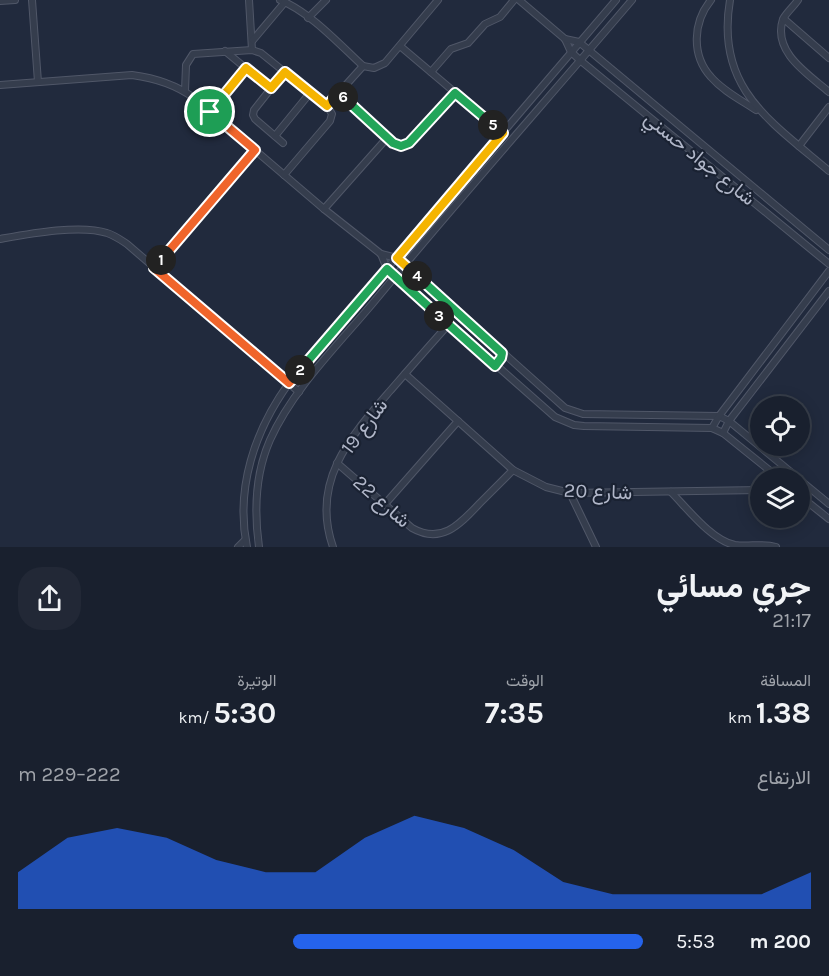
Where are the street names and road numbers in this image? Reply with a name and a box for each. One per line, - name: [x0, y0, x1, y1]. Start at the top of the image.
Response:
- street label: شارع جواد حسني: [636, 107, 760, 214]
- street label: شارع 19: [336, 394, 394, 460]
- street label: شارع 22: [347, 470, 415, 534]
- street label: شارع 20: [563, 479, 633, 506]

